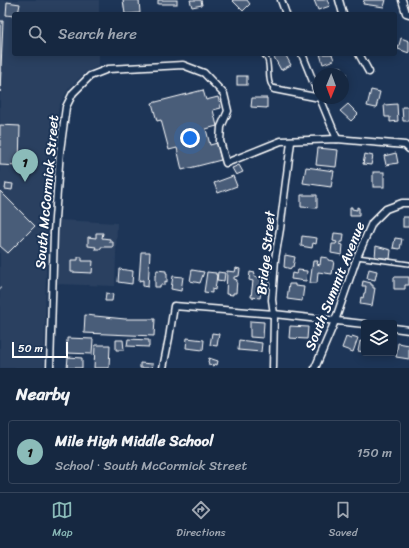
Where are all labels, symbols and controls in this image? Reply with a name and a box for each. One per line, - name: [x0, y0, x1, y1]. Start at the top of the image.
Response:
- search box: [12, 12, 397, 56]
- text: Search here: [58, 21, 137, 47]
- icon: search: [26, 23, 48, 45]
- north arrow: [313, 68, 349, 104]
- street label: South McCormick Street: [28, 114, 66, 270]
- your location: [180, 128, 200, 148]
- pin: 1: [12, 149, 38, 182]
- street label: Bridge Street: [249, 209, 283, 296]
- street label: South Summit Avenue: [298, 218, 372, 354]
- map controls: [361, 320, 397, 356]
- button: layers: [361, 320, 397, 356]
- text: 50 m: [18, 339, 43, 358]
- scale bar: [12, 340, 68, 359]
- text: Nearby: [16, 379, 70, 409]
- text: Mile High Middle School: [55, 428, 213, 454]
- text: 1: [27, 441, 33, 464]
- text: 150 m: [357, 441, 392, 464]
- text: School · South McCormick Street: [55, 454, 247, 477]
- tab: Map: [51, 499, 73, 542]
- tab: Directions: [176, 499, 226, 542]
- tab: Saved: [329, 499, 358, 542]

